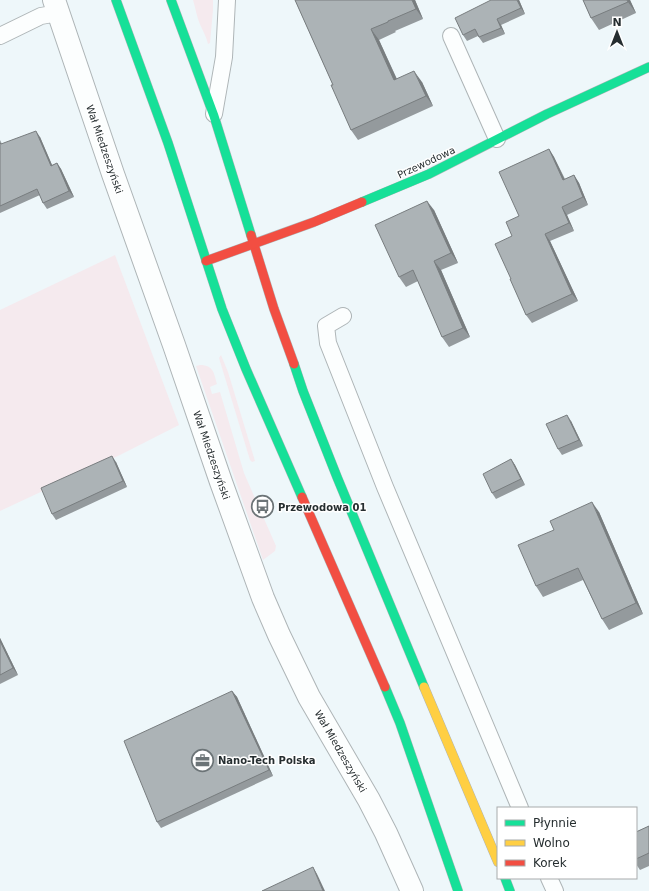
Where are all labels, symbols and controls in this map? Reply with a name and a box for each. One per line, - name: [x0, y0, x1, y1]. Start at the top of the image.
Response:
- north arrow: [597, 12, 637, 52]
- text: N: [612, 16, 622, 29]
- street label: Wał Miedzeszyński: [84, 103, 125, 195]
- street label: Przewodowa: [396, 144, 457, 181]
- street label: Wał Miedzeszyński: [191, 409, 232, 501]
- bus stop icon: Przewodowa 01: [250, 494, 276, 520]
- place label: Przewodowa 01: [278, 502, 366, 513]
- street label: Wał Miedzeszyński: [313, 708, 369, 794]
- office icon: Nano-Tech Polska: [190, 747, 216, 773]
- place label: Nano-Tech Polska: [218, 755, 316, 766]
- legend: [497, 807, 637, 879]
- text: Płynnie: [533, 816, 577, 830]
- text: Wolno: [533, 836, 570, 850]
- text: Korek: [533, 856, 567, 870]

